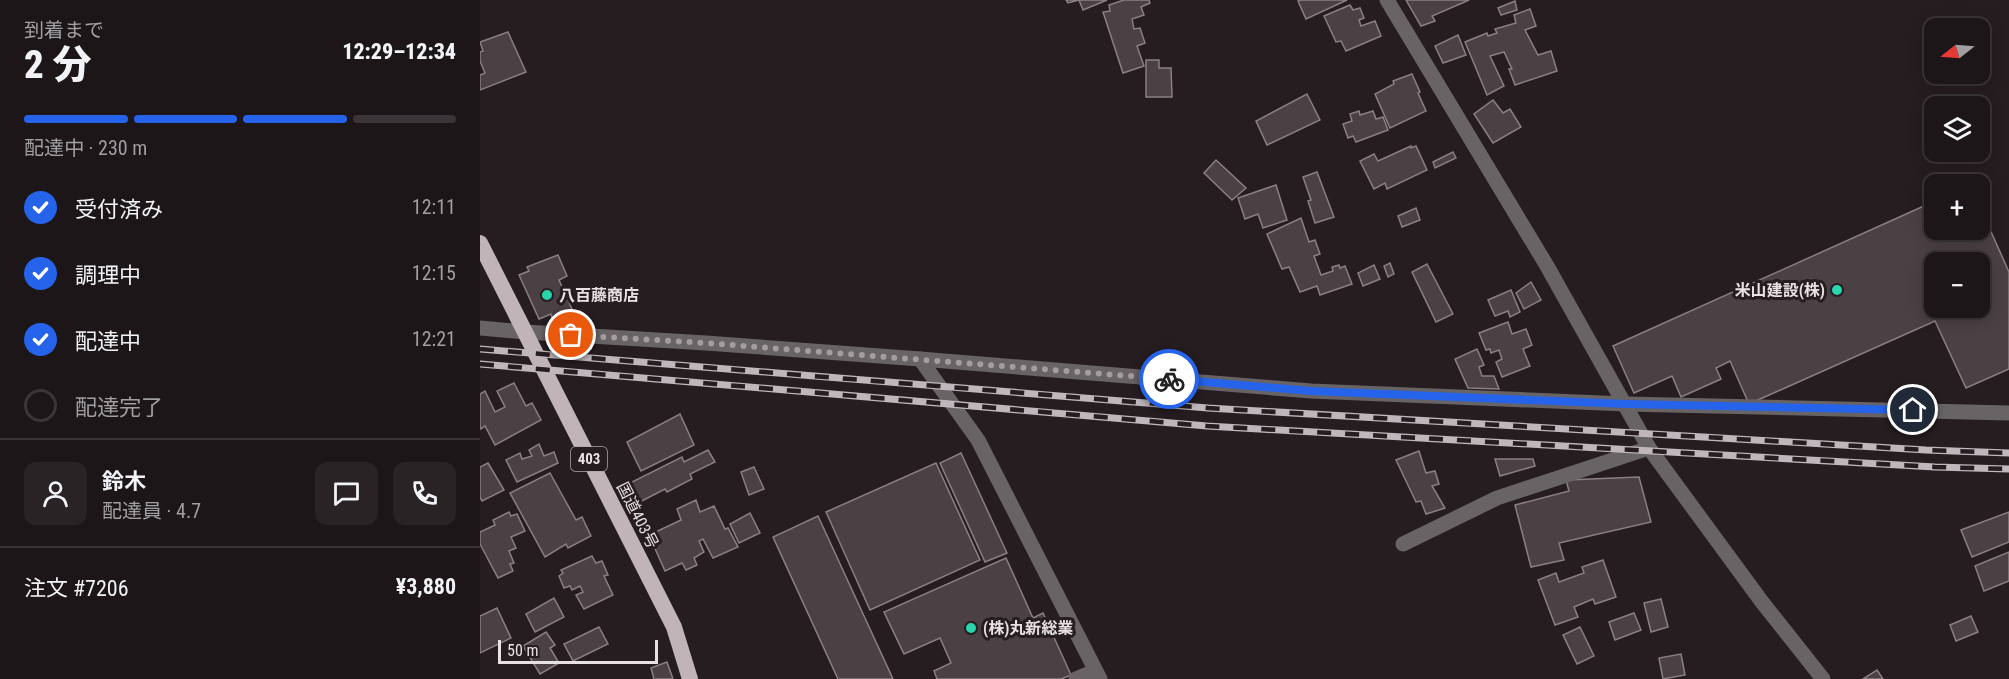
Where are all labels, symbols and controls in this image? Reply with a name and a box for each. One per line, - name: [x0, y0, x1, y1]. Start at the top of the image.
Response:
- text: 到着まで: [24, 18, 104, 42]
- north arrow: [1924, 18, 1990, 84]
- map controls: [1924, 18, 1990, 318]
- text: 12:29–12:34: [342, 39, 456, 64]
- text: 2 分: [24, 42, 92, 88]
- button: layers: [1924, 96, 1990, 162]
- text: 配達中 · 230 m: [24, 136, 147, 160]
- button: +: [1924, 174, 1990, 240]
- icon: check: [24, 191, 57, 224]
- text: 12:11: [412, 195, 456, 219]
- text: 受付済み: [75, 197, 163, 222]
- button: −: [1924, 252, 1990, 318]
- icon: check: [24, 257, 57, 290]
- text: 12:15: [412, 261, 456, 285]
- text: 調理中: [75, 263, 141, 288]
- place label: 米山建設(株): [1735, 281, 1825, 300]
- marker: 米山建設(株): [1830, 283, 1844, 297]
- place label: 八百藤商店: [559, 286, 639, 305]
- marker: 八百藤商店: [540, 288, 554, 302]
- pin: [545, 309, 596, 360]
- icon: bag: [554, 318, 587, 351]
- icon: check: [24, 323, 57, 356]
- text: 12:21: [412, 327, 456, 351]
- text: 配達中: [75, 329, 141, 354]
- courier: [1139, 349, 1199, 409]
- icon: bike: [1153, 363, 1186, 396]
- pin: [1887, 384, 1938, 435]
- icon: home: [1896, 393, 1929, 426]
- text: 配達完了: [75, 395, 163, 420]
- road number: 403: [571, 447, 607, 471]
- button: person: [24, 462, 87, 525]
- button: chat: [315, 462, 378, 525]
- button: phone: [393, 462, 456, 525]
- text: 鈴木: [102, 469, 146, 494]
- street label: 国道403号: [613, 479, 662, 551]
- text: 配達員 · 4.7: [102, 499, 201, 523]
- text: ¥3,880: [396, 574, 456, 599]
- text: 注文 #7206: [24, 576, 129, 601]
- place label: (株)丸新総業: [983, 619, 1073, 638]
- marker: (株)丸新総業: [964, 621, 978, 635]
- scale bar: [498, 637, 658, 664]
- text: 50 m: [507, 641, 539, 660]

